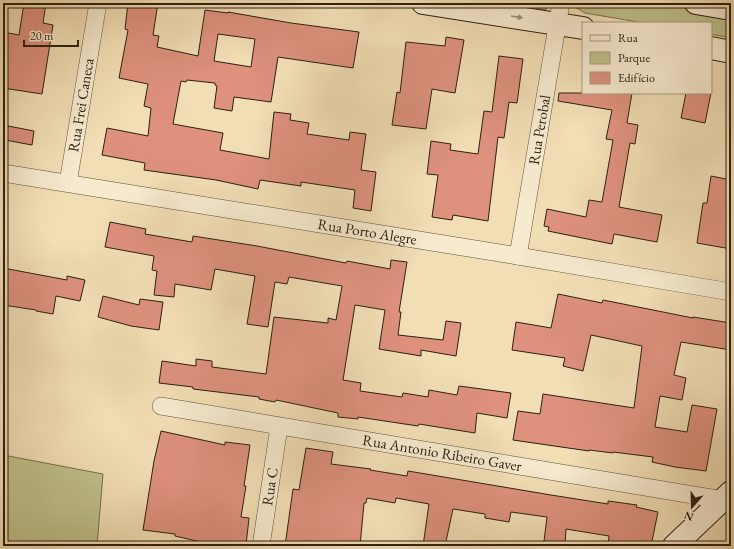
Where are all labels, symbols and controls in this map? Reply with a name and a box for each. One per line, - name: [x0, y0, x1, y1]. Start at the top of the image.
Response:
- one-way arrow: [511, 15, 523, 21]
- scale bar: [24, 22, 78, 48]
- legend: [582, 22, 712, 94]
- text: 20 m: [30, 28, 54, 44]
- text: Rua: [618, 30, 638, 46]
- text: Parque: [618, 50, 650, 66]
- street label: Rua Frei Caneca: [63, 57, 98, 153]
- text: Edifício: [618, 70, 655, 86]
- street label: Rua Perobal: [524, 93, 554, 166]
- street label: Rua Porto Alegre: [316, 214, 418, 249]
- street label: Rua Antonio Ribeiro Gaver: [361, 430, 523, 475]
- street label: Rua C: [257, 466, 282, 507]
- north arrow: [672, 487, 712, 527]
- text: N: [682, 508, 695, 524]

